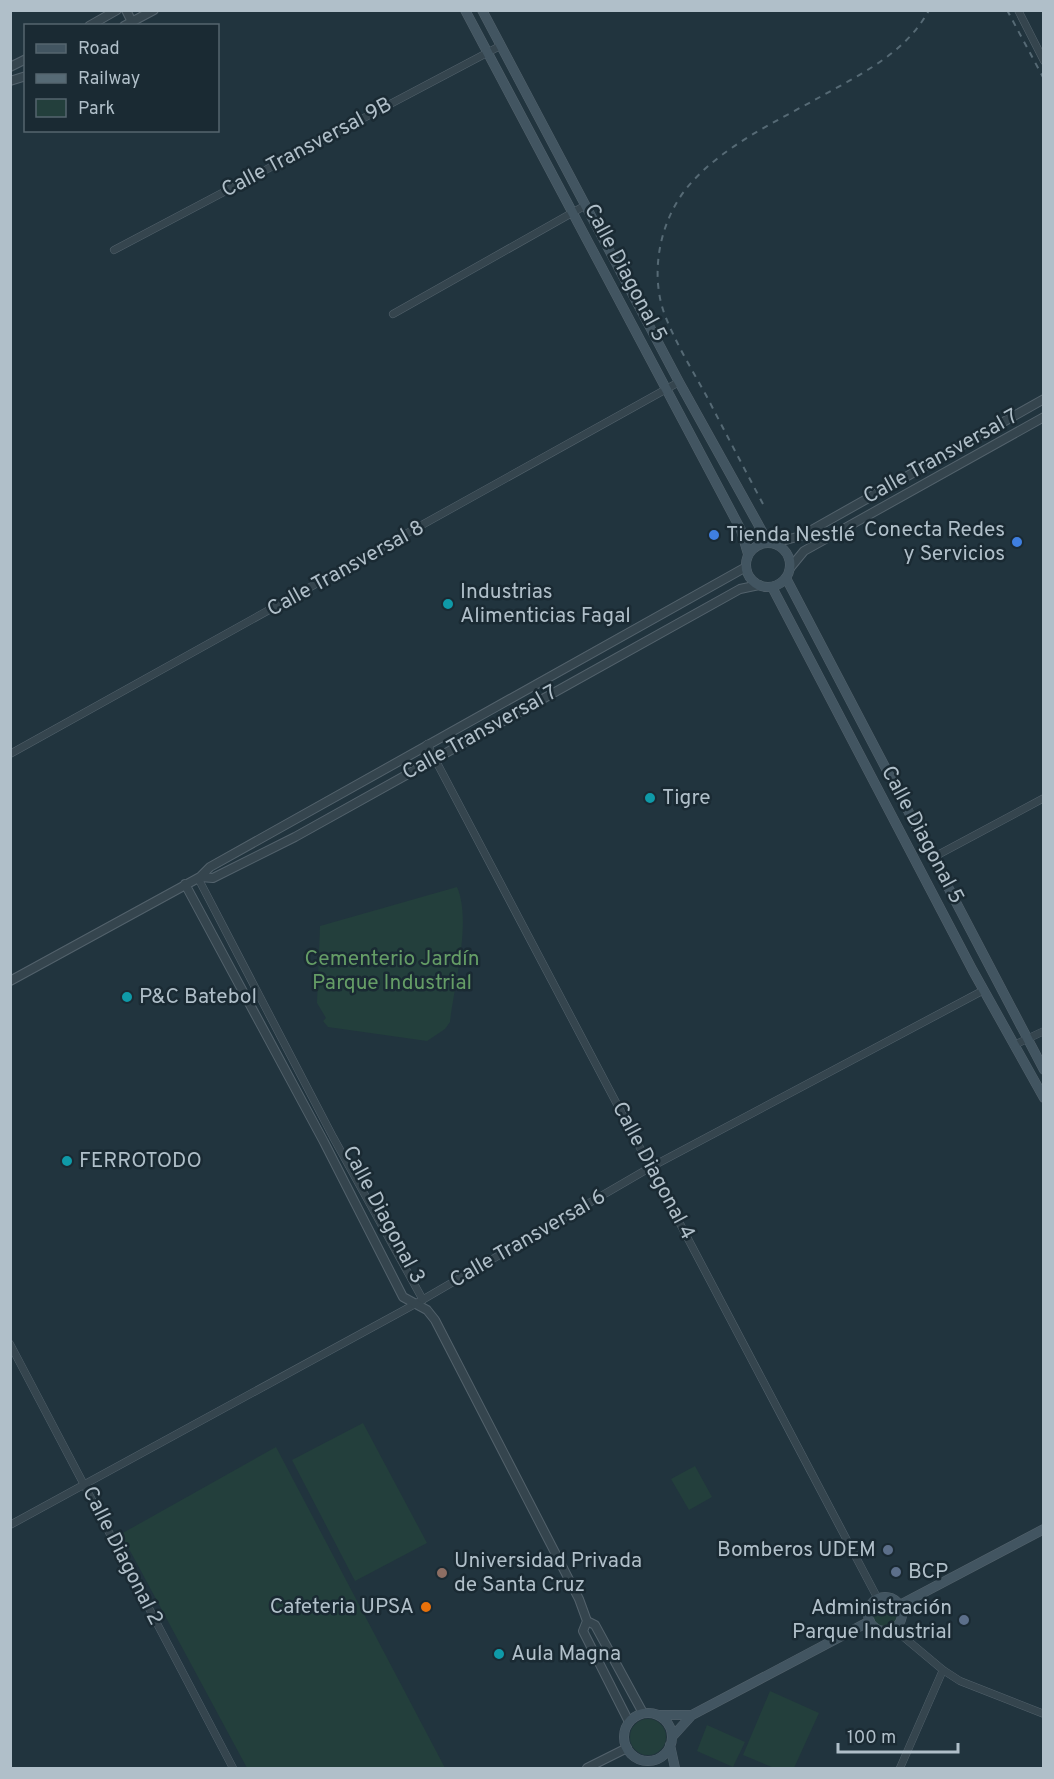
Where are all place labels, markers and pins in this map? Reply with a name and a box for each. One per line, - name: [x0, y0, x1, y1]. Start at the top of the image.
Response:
- place label: Conecta Redes y Servicios: [864, 517, 1005, 568]
- place label: Tienda Nestlé: [726, 522, 855, 549]
- marker: Tienda Nestlé: [707, 528, 721, 542]
- marker: Conecta Redes y Servicios: [1010, 535, 1024, 549]
- place label: Industrias Alimenticias Fagal: [460, 579, 631, 630]
- marker: Industrias Alimenticias Fagal: [441, 597, 455, 611]
- place label: Tigre: [662, 785, 711, 812]
- marker: Tigre: [643, 791, 657, 805]
- place label: P&C Batebol: [139, 984, 257, 1011]
- marker: P&C Batebol: [120, 990, 134, 1004]
- place label: FERROTODO: [79, 1148, 202, 1175]
- marker: FERROTODO: [60, 1154, 74, 1168]
- place label: Bomberos UDEM: [717, 1537, 876, 1564]
- marker: Bomberos UDEM: [881, 1543, 895, 1557]
- place label: Universidad Privada de Santa Cruz: [454, 1548, 642, 1599]
- place label: BCP: [908, 1559, 948, 1586]
- marker: BCP: [889, 1565, 903, 1579]
- marker: Universidad Privada de Santa Cruz: [435, 1566, 449, 1580]
- place label: Cafeteria UPSA: [270, 1594, 414, 1621]
- place label: Administración Parque Industrial: [792, 1595, 952, 1646]
- marker: Cafeteria UPSA: [419, 1600, 433, 1614]
- marker: Administración Parque Industrial: [957, 1613, 971, 1627]
- place label: Aula Magna: [511, 1641, 621, 1668]
- marker: Aula Magna: [492, 1647, 506, 1661]

